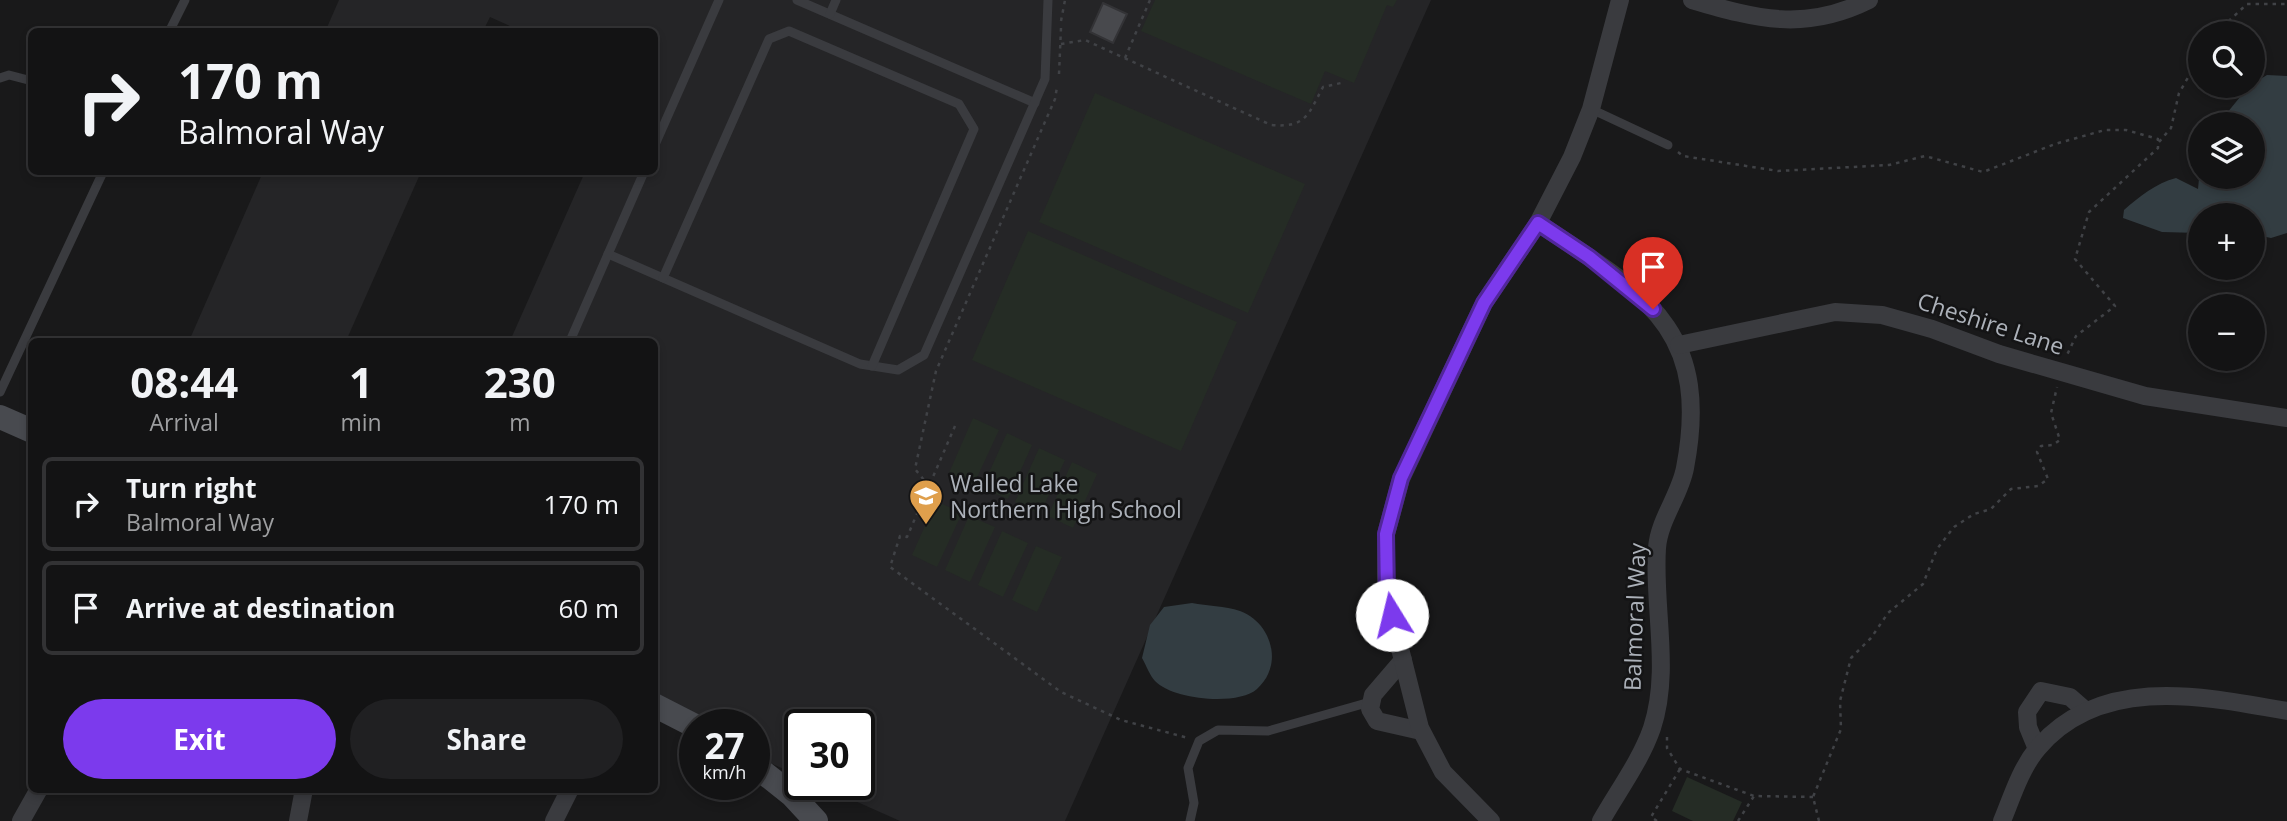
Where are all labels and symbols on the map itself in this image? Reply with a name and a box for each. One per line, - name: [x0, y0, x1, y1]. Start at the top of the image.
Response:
- pin: [1623, 237, 1683, 309]
- street label: Cheshire Lane: [1914, 284, 2068, 362]
- place label: Walled Lake Northern High School: [950, 467, 1182, 525]
- school or university icon: Walled Lake Northern High School: [907, 477, 945, 526]
- street label: Balmoral Way: [1615, 542, 1653, 692]
- position arrow: [1355, 578, 1429, 652]
- speed limit sign: 30: [784, 709, 875, 800]

